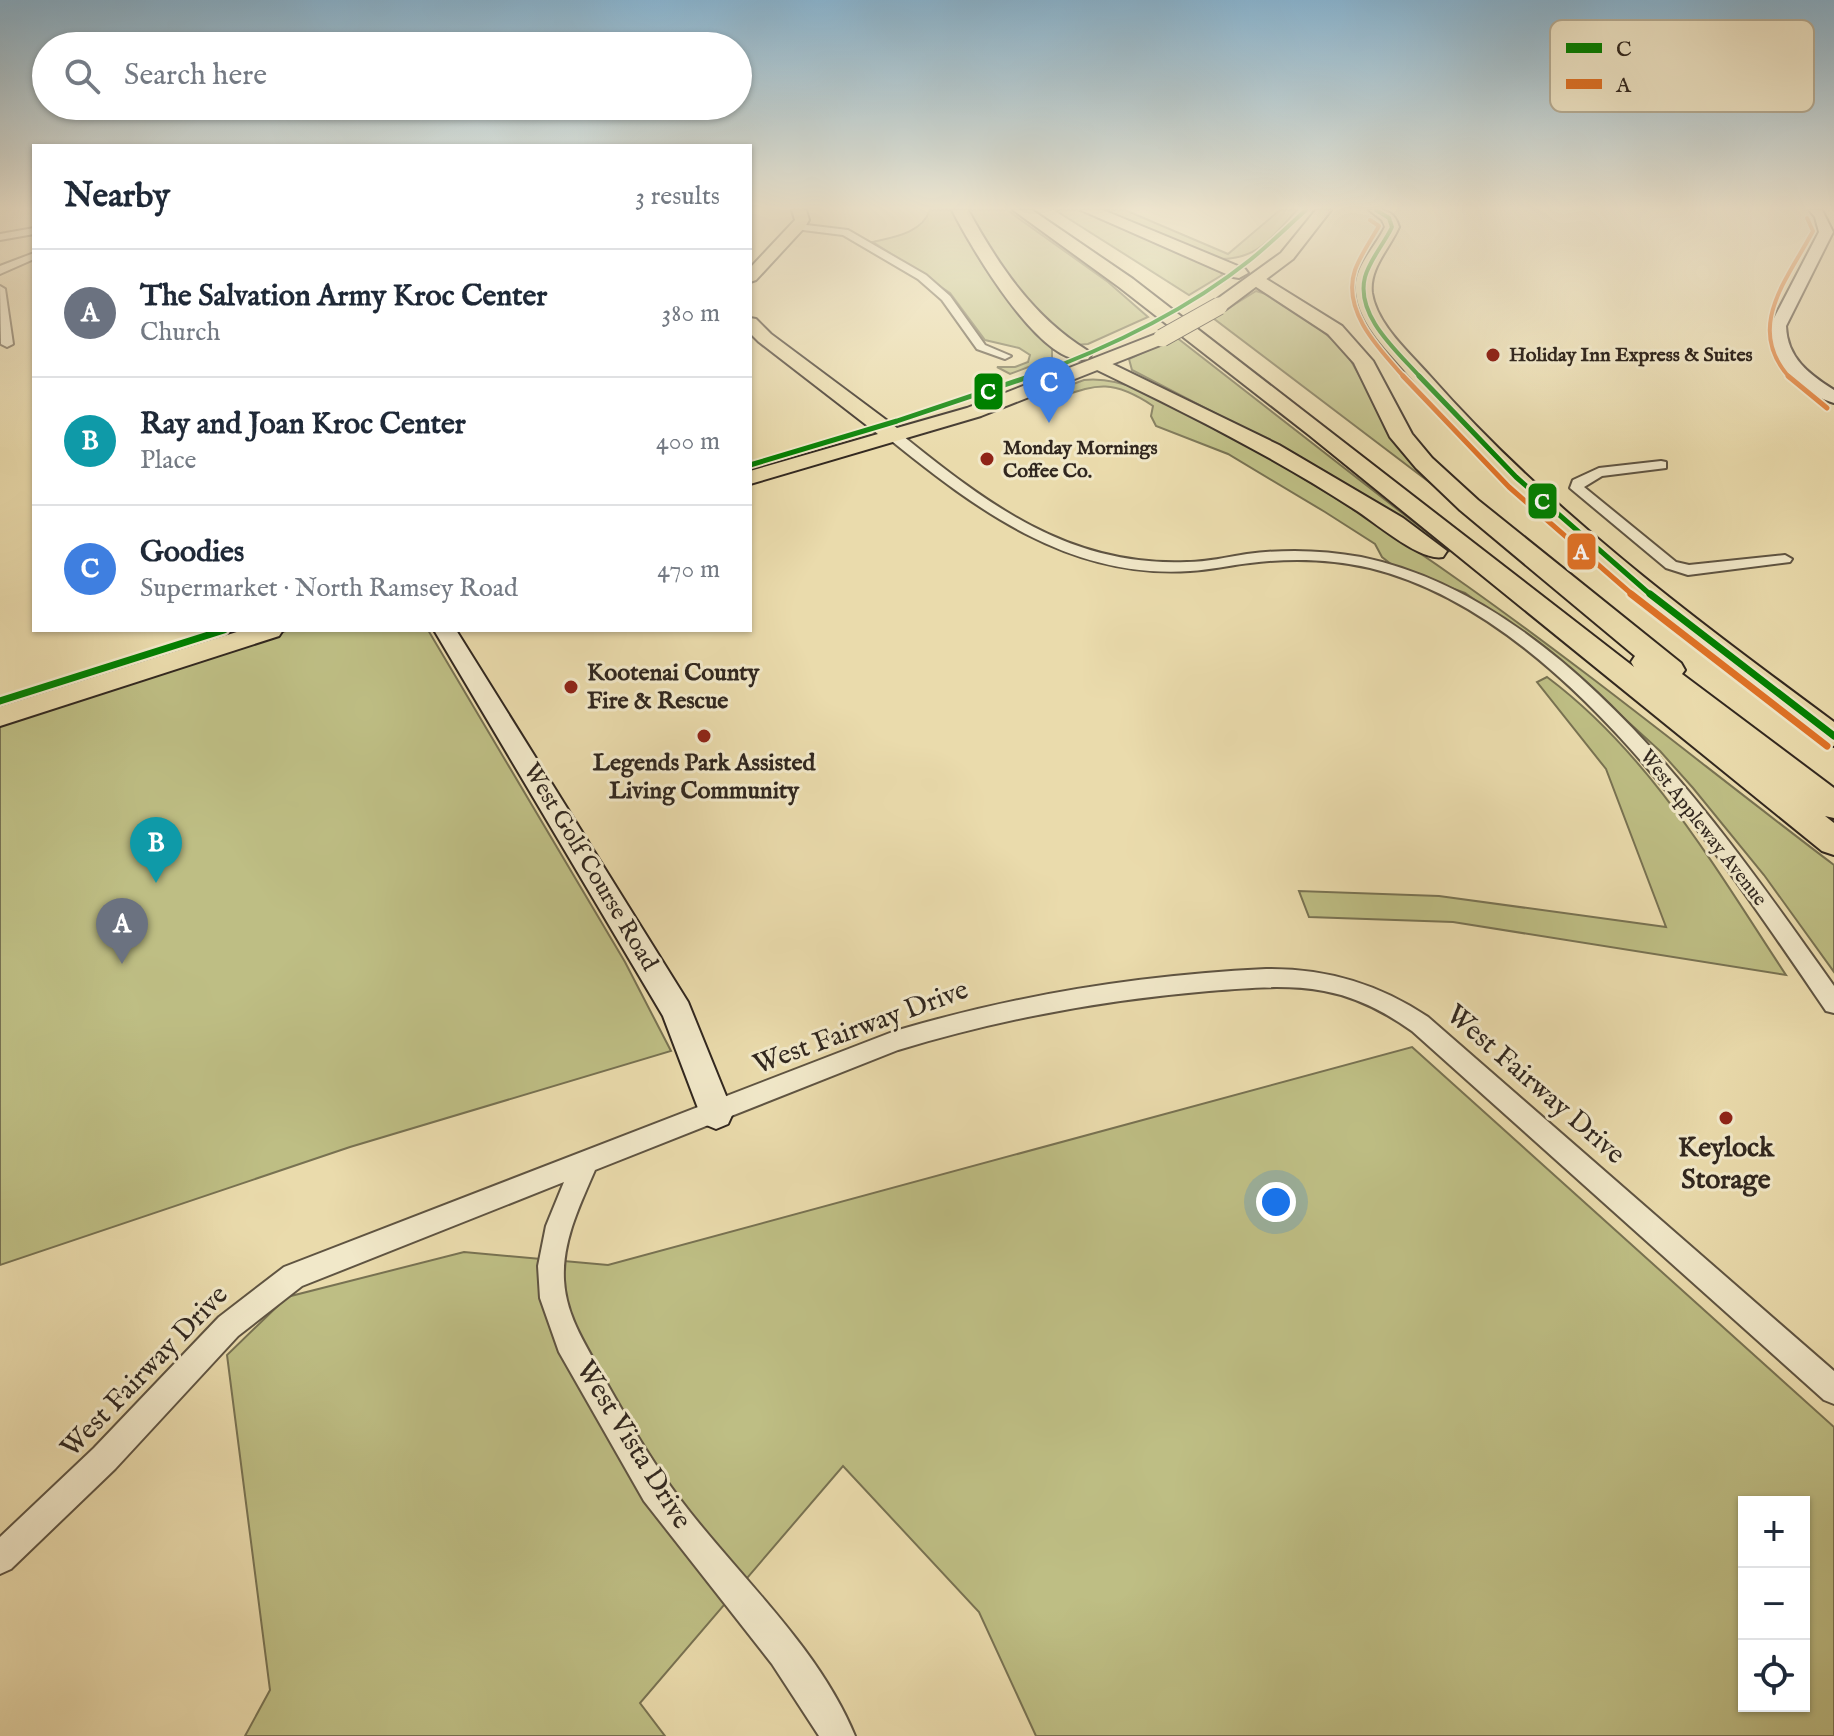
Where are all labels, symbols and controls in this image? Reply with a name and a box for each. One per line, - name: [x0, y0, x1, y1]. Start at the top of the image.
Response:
- legend: [1550, 20, 1814, 112]
- search box: [32, 32, 752, 120]
- text: C: [1616, 36, 1632, 64]
- icon: search: [60, 54, 104, 98]
- text: Search here: [124, 57, 267, 95]
- text: A: [1615, 72, 1632, 100]
- text: Nearby: [64, 175, 170, 218]
- text: 3 results: [635, 180, 720, 213]
- text: The Salvation Army Kroc Center: [140, 278, 547, 316]
- text: A: [81, 297, 99, 330]
- text: 380 m: [662, 297, 720, 330]
- text: Church: [140, 316, 220, 349]
- place label: Holiday Inn Express & Suites: [1509, 343, 1753, 368]
- marker: Holiday Inn Express & Suites: [1484, 346, 1502, 364]
- pin: C: [1023, 357, 1075, 423]
- line badge: C: [973, 372, 1004, 411]
- text: C: [980, 379, 996, 407]
- text: Ray and Joan Kroc Center: [140, 406, 466, 444]
- text: B: [81, 425, 99, 458]
- text: 400 m: [656, 425, 720, 458]
- place label: Monday Mornings Coffee Co.: [1003, 436, 1157, 484]
- text: Place: [140, 444, 196, 477]
- marker: Monday Mornings Coffee Co.: [978, 450, 996, 468]
- line badge: C: [1527, 482, 1558, 520]
- text: C: [1534, 489, 1550, 517]
- line badge: A: [1566, 532, 1597, 571]
- text: Goodies: [140, 534, 244, 572]
- text: A: [1573, 539, 1590, 567]
- text: C: [81, 553, 99, 586]
- text: 470 m: [657, 553, 720, 586]
- text: Supermarket · North Ramsey Road: [140, 572, 518, 605]
- place label: Kootenai County Fire & Rescue: [587, 658, 761, 717]
- marker: Kootenai County Fire & Rescue: [562, 678, 580, 696]
- marker: Legends Park Assisted Living Community: [695, 727, 713, 745]
- street label: West Appleway Avenue: [1634, 745, 1772, 911]
- place label: Legends Park Assisted Living Community: [593, 748, 816, 807]
- street label: West Golf Course Road: [516, 757, 664, 977]
- pin: B: [130, 817, 182, 883]
- pin: A: [96, 898, 148, 964]
- street label: West Fairway Drive: [749, 973, 973, 1083]
- street label: West Fairway Drive: [1438, 998, 1632, 1173]
- marker: Keylock Storage: [1717, 1109, 1735, 1127]
- place label: Keylock Storage: [1678, 1131, 1775, 1198]
- your location: [1256, 1182, 1296, 1222]
- street label: West Fairway Drive: [54, 1278, 236, 1466]
- street label: West Vista Drive: [567, 1354, 699, 1536]
- map controls: [1738, 1496, 1810, 1712]
- button: +: [1738, 1496, 1810, 1568]
- button: −: [1738, 1568, 1810, 1640]
- button: locate: [1738, 1640, 1810, 1712]

